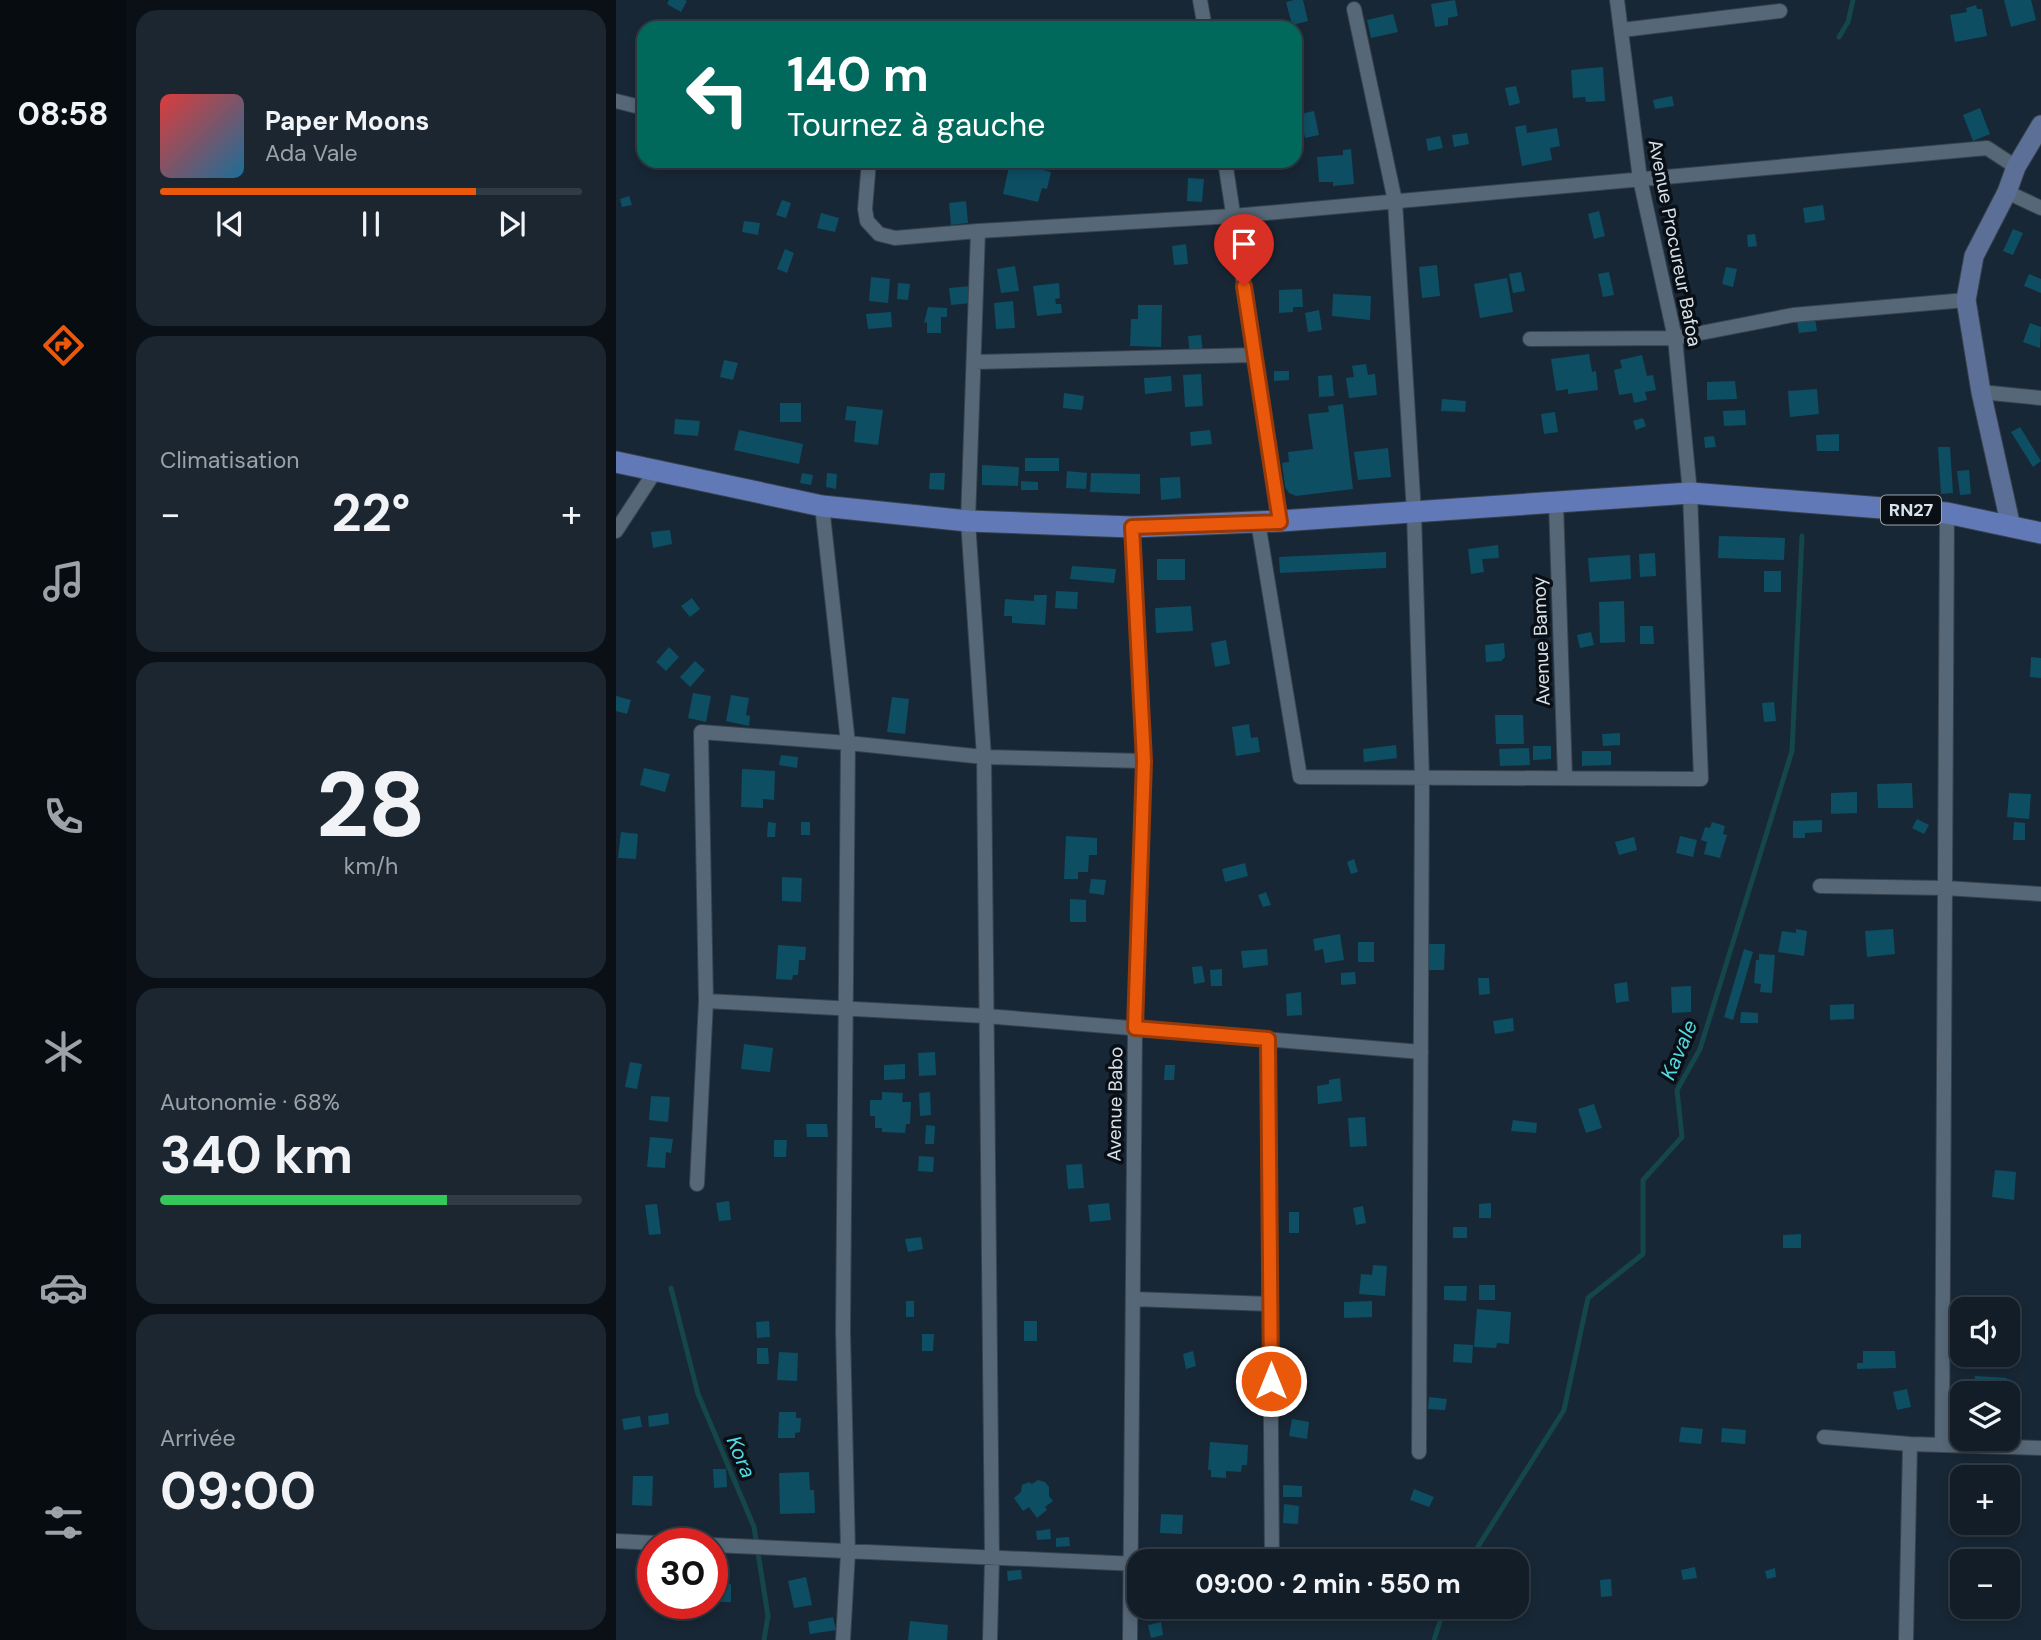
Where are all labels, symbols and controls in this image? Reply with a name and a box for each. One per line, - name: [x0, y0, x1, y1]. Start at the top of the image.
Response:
- text: 140 m: [787, 42, 929, 106]
- icon: left: [672, 49, 763, 140]
- text: 08:58: [17, 93, 109, 135]
- text: Paper Moons: [265, 104, 429, 138]
- text: Tournez à gauche: [787, 104, 1045, 146]
- street label: Avenue Procureur Bafoa: [1643, 137, 1707, 349]
- text: Ada Vale: [265, 138, 358, 168]
- icon: previous: [211, 205, 249, 243]
- icon: pause: [352, 205, 390, 243]
- icon: next: [493, 205, 531, 243]
- pin: [1214, 214, 1274, 286]
- icon: arrive: [1225, 225, 1263, 263]
- icon: directions: [39, 321, 88, 370]
- text: Climatisation: [160, 445, 299, 475]
- text: 22°: [332, 479, 410, 547]
- text: −: [160, 489, 181, 539]
- text: +: [561, 489, 582, 539]
- road number: RN27: [1881, 496, 1941, 524]
- icon: music: [39, 557, 88, 606]
- street label: Avenue Bamoy: [1526, 575, 1556, 706]
- text: 28: [316, 746, 426, 864]
- icon: phone: [39, 792, 88, 841]
- text: km/h: [344, 851, 398, 881]
- water label: Kavale: [1654, 1016, 1704, 1084]
- icon: climate: [39, 1027, 88, 1076]
- street label: Avenue Babo: [1102, 1047, 1128, 1161]
- text: Autonomie · 68%: [160, 1087, 340, 1117]
- text: 340 km: [160, 1121, 353, 1189]
- icon: car: [39, 1263, 88, 1312]
- map controls: [1950, 1297, 2020, 1619]
- button: sound: [1950, 1297, 2020, 1367]
- position arrow: [1234, 1344, 1308, 1418]
- button: layers: [1950, 1381, 2020, 1451]
- text: Arrivée: [160, 1423, 236, 1453]
- water label: Kora: [720, 1432, 762, 1482]
- text: 09:00: [160, 1457, 316, 1525]
- button: +: [1950, 1465, 2020, 1535]
- icon: filters: [39, 1498, 88, 1547]
- speed limit sign: 30: [637, 1528, 728, 1619]
- button: −: [1950, 1549, 2020, 1619]
- text: 09:00 · 2 min · 550 m: [1195, 1567, 1461, 1601]

